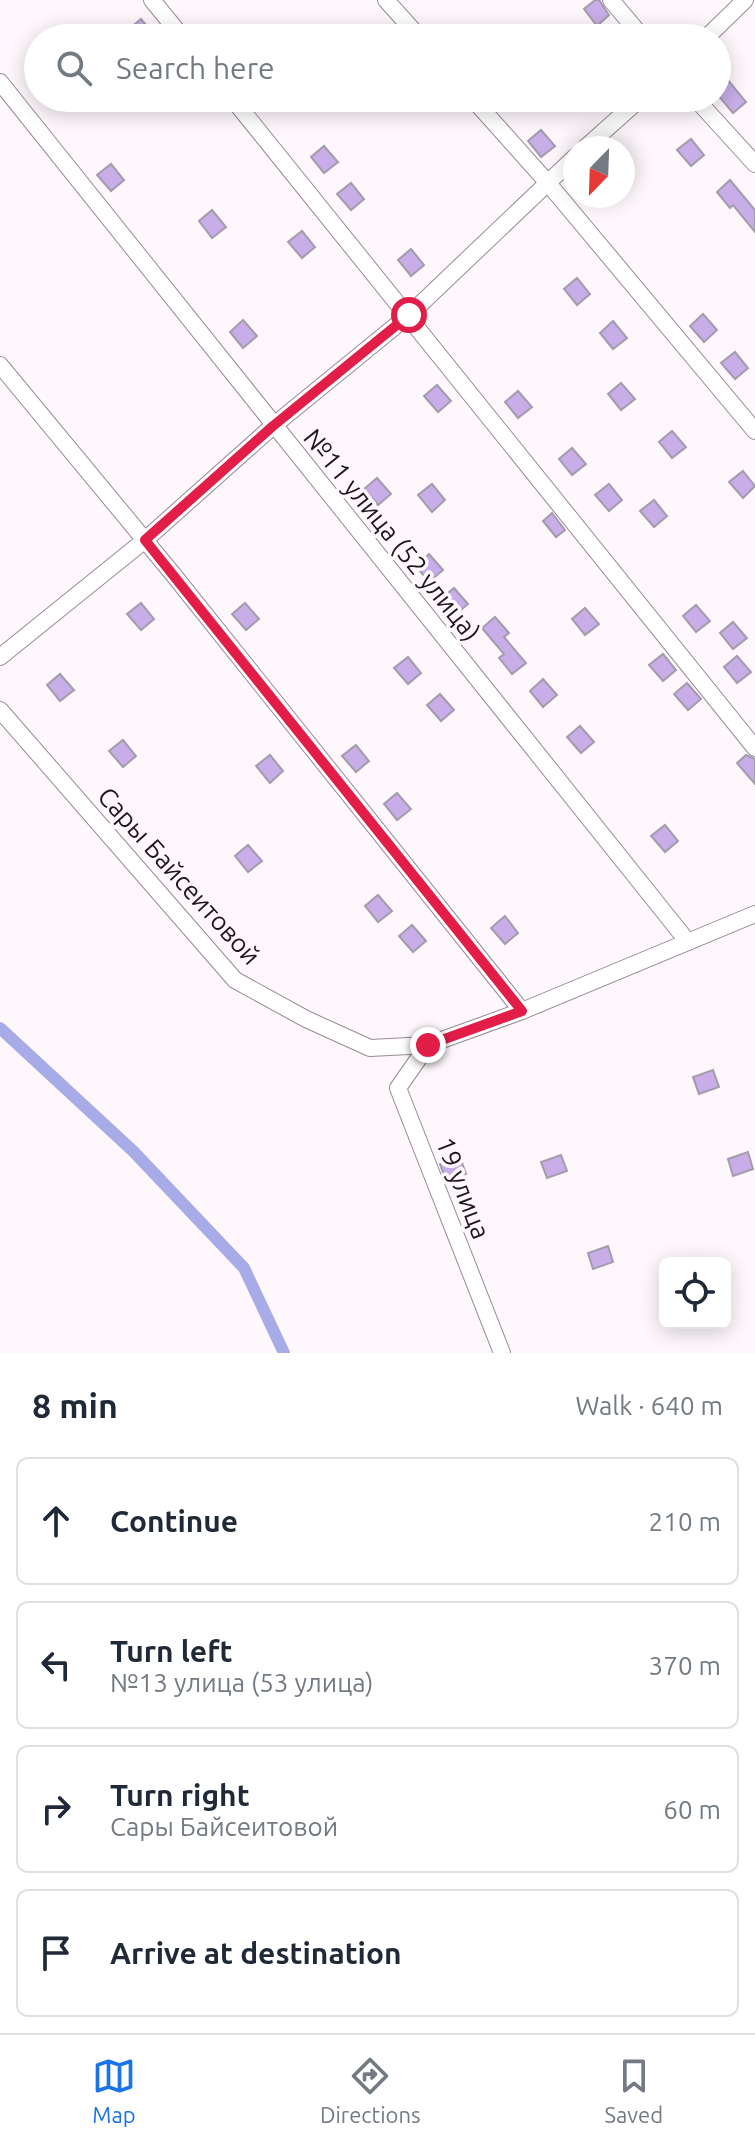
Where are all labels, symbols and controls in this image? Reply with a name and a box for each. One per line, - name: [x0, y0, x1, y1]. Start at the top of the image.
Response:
- search box: [24, 24, 731, 112]
- icon: search: [52, 46, 96, 90]
- text: Search here: [116, 51, 275, 85]
- north arrow: [563, 136, 635, 208]
- route start: [391, 297, 427, 333]
- street label: №11 улица (52 улица): [298, 423, 487, 646]
- street label: Сары Байсеитовой: [92, 781, 266, 970]
- route end: [410, 1027, 446, 1063]
- street label: 19 улица: [431, 1133, 496, 1243]
- map controls: [659, 1257, 731, 1329]
- button: locate: [659, 1257, 731, 1329]
- text: 8 min: [32, 1386, 118, 1424]
- text: Walk · 640 m: [575, 1391, 723, 1420]
- icon: ahead: [34, 1499, 78, 1543]
- text: Continue: [110, 1504, 238, 1538]
- text: 210 m: [649, 1507, 721, 1536]
- text: Turn left: [110, 1634, 232, 1668]
- icon: left: [34, 1643, 78, 1687]
- text: 370 m: [649, 1651, 721, 1680]
- text: №13 улица (53 улица): [110, 1668, 373, 1697]
- text: Turn right: [110, 1778, 250, 1812]
- icon: right: [34, 1787, 78, 1831]
- text: 60 m: [663, 1795, 721, 1824]
- text: Сары Байсеитовой: [110, 1812, 338, 1841]
- icon: arrive: [34, 1931, 78, 1975]
- text: Arrive at destination: [110, 1936, 402, 1970]
- tab: Map: [92, 2054, 136, 2127]
- tab: Directions: [320, 2054, 421, 2127]
- tab: Saved: [604, 2054, 663, 2127]

